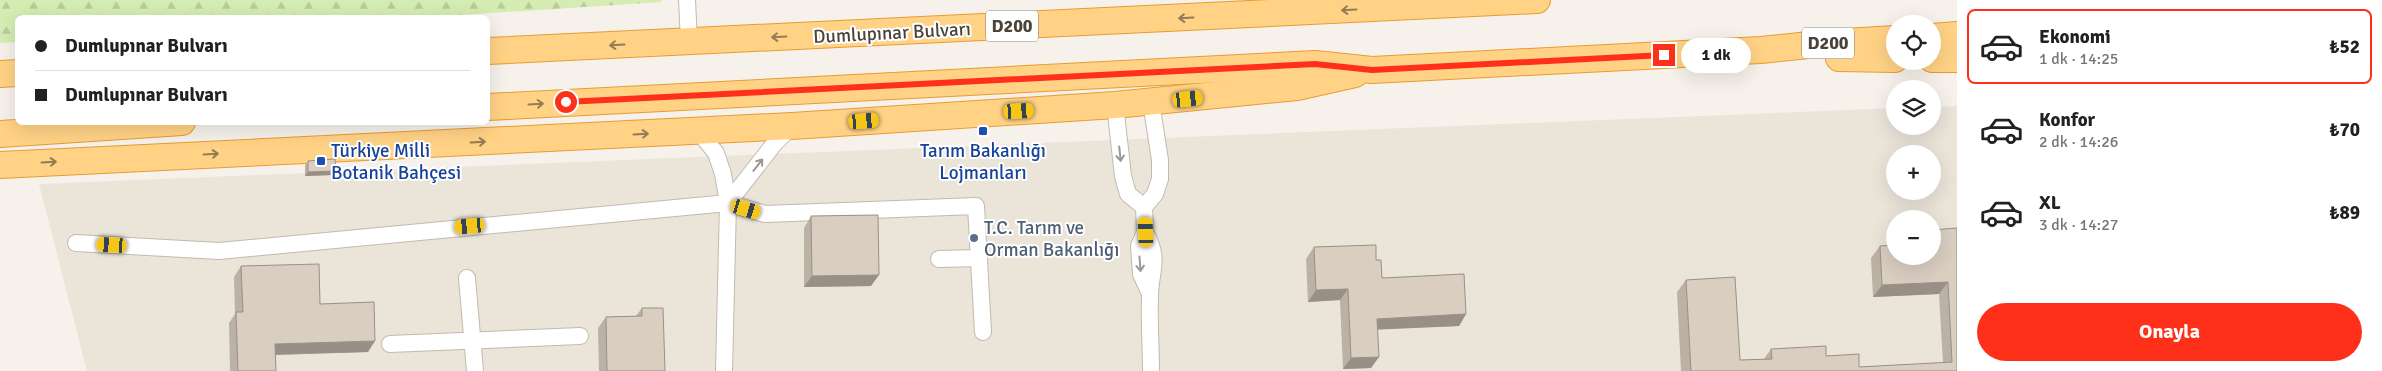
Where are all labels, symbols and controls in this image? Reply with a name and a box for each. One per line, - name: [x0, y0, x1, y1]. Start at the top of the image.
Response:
- one-way arrow: [1341, 5, 1357, 14]
- road number: D200: [986, 10, 1038, 42]
- one-way arrow: [1178, 13, 1194, 22]
- map controls: [1886, 15, 1941, 265]
- button: locate: [1886, 15, 1941, 70]
- street label: Dumlupınar Bulvarı: [813, 17, 972, 49]
- icon: car: [1979, 24, 2024, 69]
- text: Ekonomi: [2039, 25, 2111, 49]
- road number: D200: [1802, 28, 1854, 58]
- one-way arrow: [771, 33, 787, 42]
- text: Dumlupınar Bulvarı: [65, 34, 228, 58]
- text: ₺52: [2329, 35, 2360, 59]
- callout: 1 dk: [1682, 38, 1752, 72]
- one-way arrow: [609, 41, 625, 50]
- route end: [1653, 44, 1675, 66]
- text: 1 dk: [1701, 45, 1731, 65]
- text: 1 dk · 14:25: [2039, 49, 2118, 69]
- button: layers: [1886, 80, 1941, 135]
- text: Dumlupınar Bulvarı: [65, 83, 228, 107]
- car: [1172, 90, 1203, 108]
- route start: [555, 91, 577, 113]
- one-way arrow: [528, 100, 544, 109]
- car: [1003, 103, 1034, 119]
- icon: car: [1979, 107, 2024, 152]
- text: Konfor: [2039, 108, 2095, 132]
- car: [848, 112, 879, 130]
- text: ₺70: [2329, 118, 2360, 142]
- marker: Tarım Bakanlığı Lojmanları: [977, 125, 989, 137]
- one-way arrow: [632, 129, 648, 139]
- text: 2 dk · 14:26: [2039, 132, 2118, 152]
- one-way arrow: [470, 137, 486, 146]
- place label: Türkiye Milli Botanik Bahçesi: [331, 139, 461, 185]
- place label: Tarım Bakanlığı Lojmanları: [920, 139, 1046, 185]
- button: +: [1886, 145, 1941, 200]
- one-way arrow: [1116, 146, 1125, 162]
- one-way arrow: [203, 150, 219, 159]
- marker: Türkiye Milli Botanik Bahçesi: [315, 155, 327, 167]
- one-way arrow: [40, 158, 56, 167]
- one-way arrow: [752, 158, 763, 171]
- icon: car: [1979, 190, 2024, 235]
- text: XL: [2039, 191, 2061, 215]
- car: [729, 197, 762, 221]
- text: ₺89: [2329, 201, 2360, 225]
- button: −: [1886, 210, 1941, 265]
- text: 3 dk · 14:27: [2039, 215, 2118, 235]
- place label: T.C. Tarım ve Orman Bakanlığı: [984, 216, 1119, 262]
- car: [454, 217, 485, 235]
- car: [1137, 217, 1154, 247]
- marker: T.C. Tarım ve Orman Bakanlığı: [968, 232, 980, 244]
- car: [96, 237, 127, 253]
- one-way arrow: [1136, 255, 1145, 271]
- button: Onayla: [1977, 303, 2362, 361]

